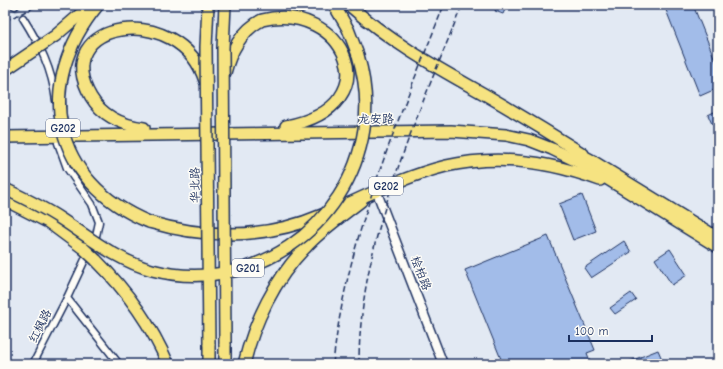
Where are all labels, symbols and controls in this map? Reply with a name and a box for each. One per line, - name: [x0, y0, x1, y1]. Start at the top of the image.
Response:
- street label: 龙安路: [358, 112, 394, 126]
- road number: G202: [46, 119, 80, 137]
- street label: 华北路: [188, 167, 202, 203]
- road number: G202: [369, 177, 403, 195]
- street label: 桧柏路: [408, 254, 434, 292]
- road number: G201: [232, 259, 264, 277]
- street label: 红枫路: [26, 307, 54, 345]
- scale bar: [569, 317, 652, 343]
- text: 100 m: [575, 324, 608, 338]

